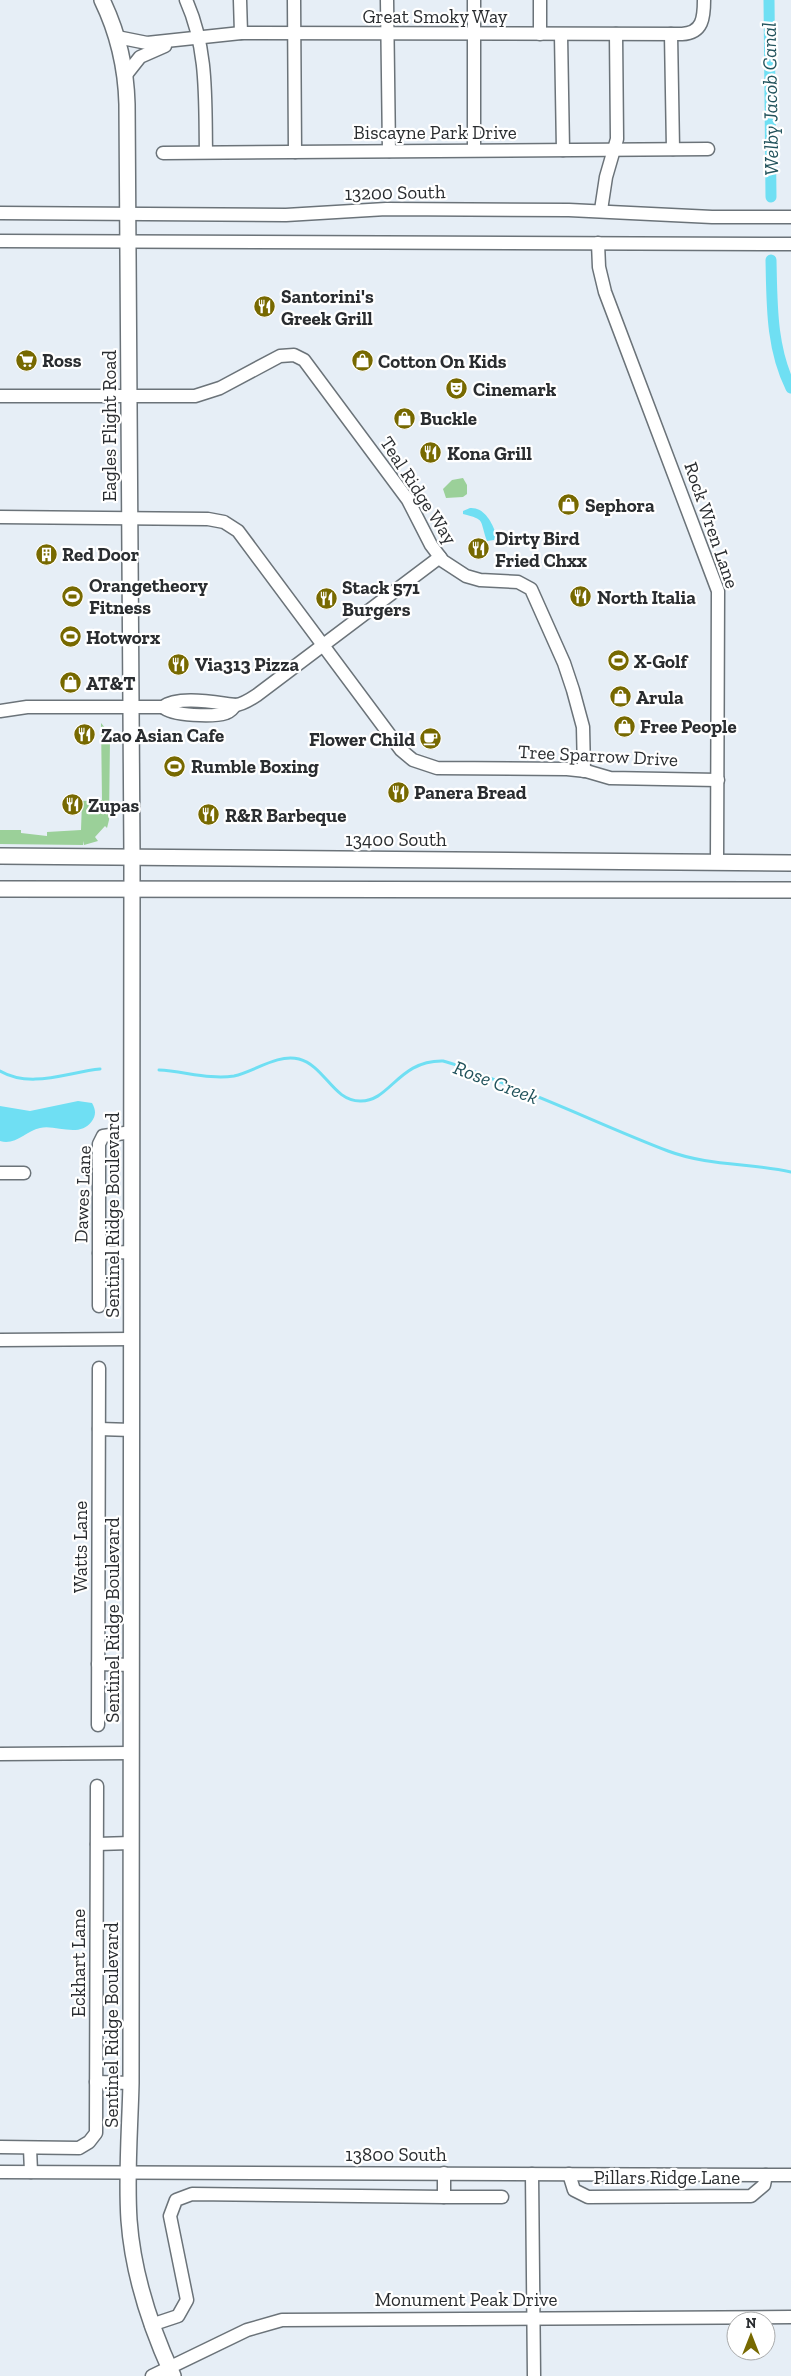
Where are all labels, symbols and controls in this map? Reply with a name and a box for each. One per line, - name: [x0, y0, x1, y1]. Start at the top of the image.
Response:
- street label: Great Smoky Way: [362, 5, 508, 28]
- water label: Welby Jacob Canal: [757, 22, 783, 176]
- street label: Biscayne Park Drive: [353, 121, 517, 144]
- street label: 13200 South: [344, 180, 446, 205]
- place label: Santorini's Greek Grill: [281, 285, 374, 330]
- restaurant icon: Santorini's Greek Grill: [253, 295, 277, 319]
- supermarket icon: Ross: [14, 348, 38, 372]
- place label: Ross: [42, 349, 82, 372]
- shop icon: Cotton On Kids: [350, 349, 374, 373]
- street label: Eagles Flight Road: [98, 350, 121, 502]
- place label: Cotton On Kids: [378, 350, 507, 373]
- theatre icon: Cinemark: [445, 377, 469, 401]
- place label: Cinemark: [473, 378, 557, 401]
- shop icon: Buckle: [392, 406, 416, 430]
- place label: Buckle: [420, 407, 477, 430]
- street label: Teal Ridge Way: [375, 432, 462, 549]
- restaurant icon: Kona Grill: [419, 441, 443, 465]
- place label: Kona Grill: [447, 442, 532, 465]
- street label: Rock Wren Lane: [679, 459, 744, 591]
- shop icon: Sephora: [557, 493, 581, 517]
- place label: Sephora: [585, 494, 655, 517]
- place label: Dirty Bird Fried Chxx: [495, 527, 587, 572]
- restaurant icon: Dirty Bird Fried Chxx: [467, 537, 491, 561]
- building icon: Red Door: [34, 542, 58, 566]
- place label: Red Door: [62, 543, 140, 566]
- place label: Orangetheory Fitness: [89, 574, 208, 619]
- place label: Stack 571 Burgers: [342, 576, 420, 621]
- sports icon: Orangetheory Fitness: [61, 584, 85, 608]
- restaurant icon: North Italia: [569, 585, 593, 609]
- restaurant icon: Stack 571 Burgers: [314, 586, 338, 610]
- place label: North Italia: [597, 586, 696, 609]
- sports icon: Hotworx: [58, 625, 82, 649]
- place label: Hotworx: [86, 626, 160, 649]
- sports icon: X-Golf: [606, 649, 630, 673]
- place label: X-Golf: [634, 650, 689, 673]
- restaurant icon: Via313 Pizza: [167, 652, 191, 676]
- place label: Via313 Pizza: [195, 653, 299, 676]
- shop icon: AT&T: [58, 671, 82, 695]
- place label: AT&T: [86, 672, 136, 695]
- shop icon: Arula: [608, 685, 632, 709]
- place label: Arula: [636, 686, 684, 709]
- shop icon: Free People: [612, 714, 636, 738]
- place label: Free People: [640, 715, 737, 738]
- restaurant icon: Zao Asian Cafe: [73, 723, 97, 747]
- place label: Zao Asian Cafe: [101, 724, 224, 747]
- cafe icon: Flower Child: [419, 727, 443, 751]
- place label: Flower Child: [309, 728, 415, 751]
- street label: Tree Sparrow Drive: [517, 740, 679, 771]
- sports icon: Rumble Boxing: [163, 754, 187, 778]
- place label: Rumble Boxing: [191, 755, 319, 778]
- restaurant icon: Panera Bread: [386, 780, 410, 804]
- place label: Panera Bread: [414, 781, 527, 804]
- restaurant icon: Zupas: [60, 793, 84, 817]
- place label: Zupas: [88, 794, 140, 817]
- restaurant icon: R&R Barbeque: [197, 803, 221, 827]
- place label: R&R Barbeque: [225, 804, 346, 827]
- street label: 13400 South: [345, 828, 447, 851]
- water label: Rose Creek: [450, 1055, 542, 1109]
- street label: Sentinel Ridge Boulevard: [101, 1112, 124, 1318]
- street label: Dawes Lane: [69, 1145, 96, 1243]
- street label: Watts Lane: [69, 1501, 92, 1593]
- street label: Sentinel Ridge Boulevard: [101, 1517, 124, 1723]
- street label: Eckhart Lane: [67, 1909, 90, 2017]
- street label: Sentinel Ridge Boulevard: [100, 1922, 123, 2128]
- street label: 13800 South: [345, 2143, 447, 2166]
- street label: Pillars Ridge Lane: [594, 2166, 740, 2189]
- street label: Monument Peak Drive: [375, 2288, 557, 2311]
- north arrow: [726, 2311, 776, 2361]
- text: N: [746, 2315, 757, 2332]

